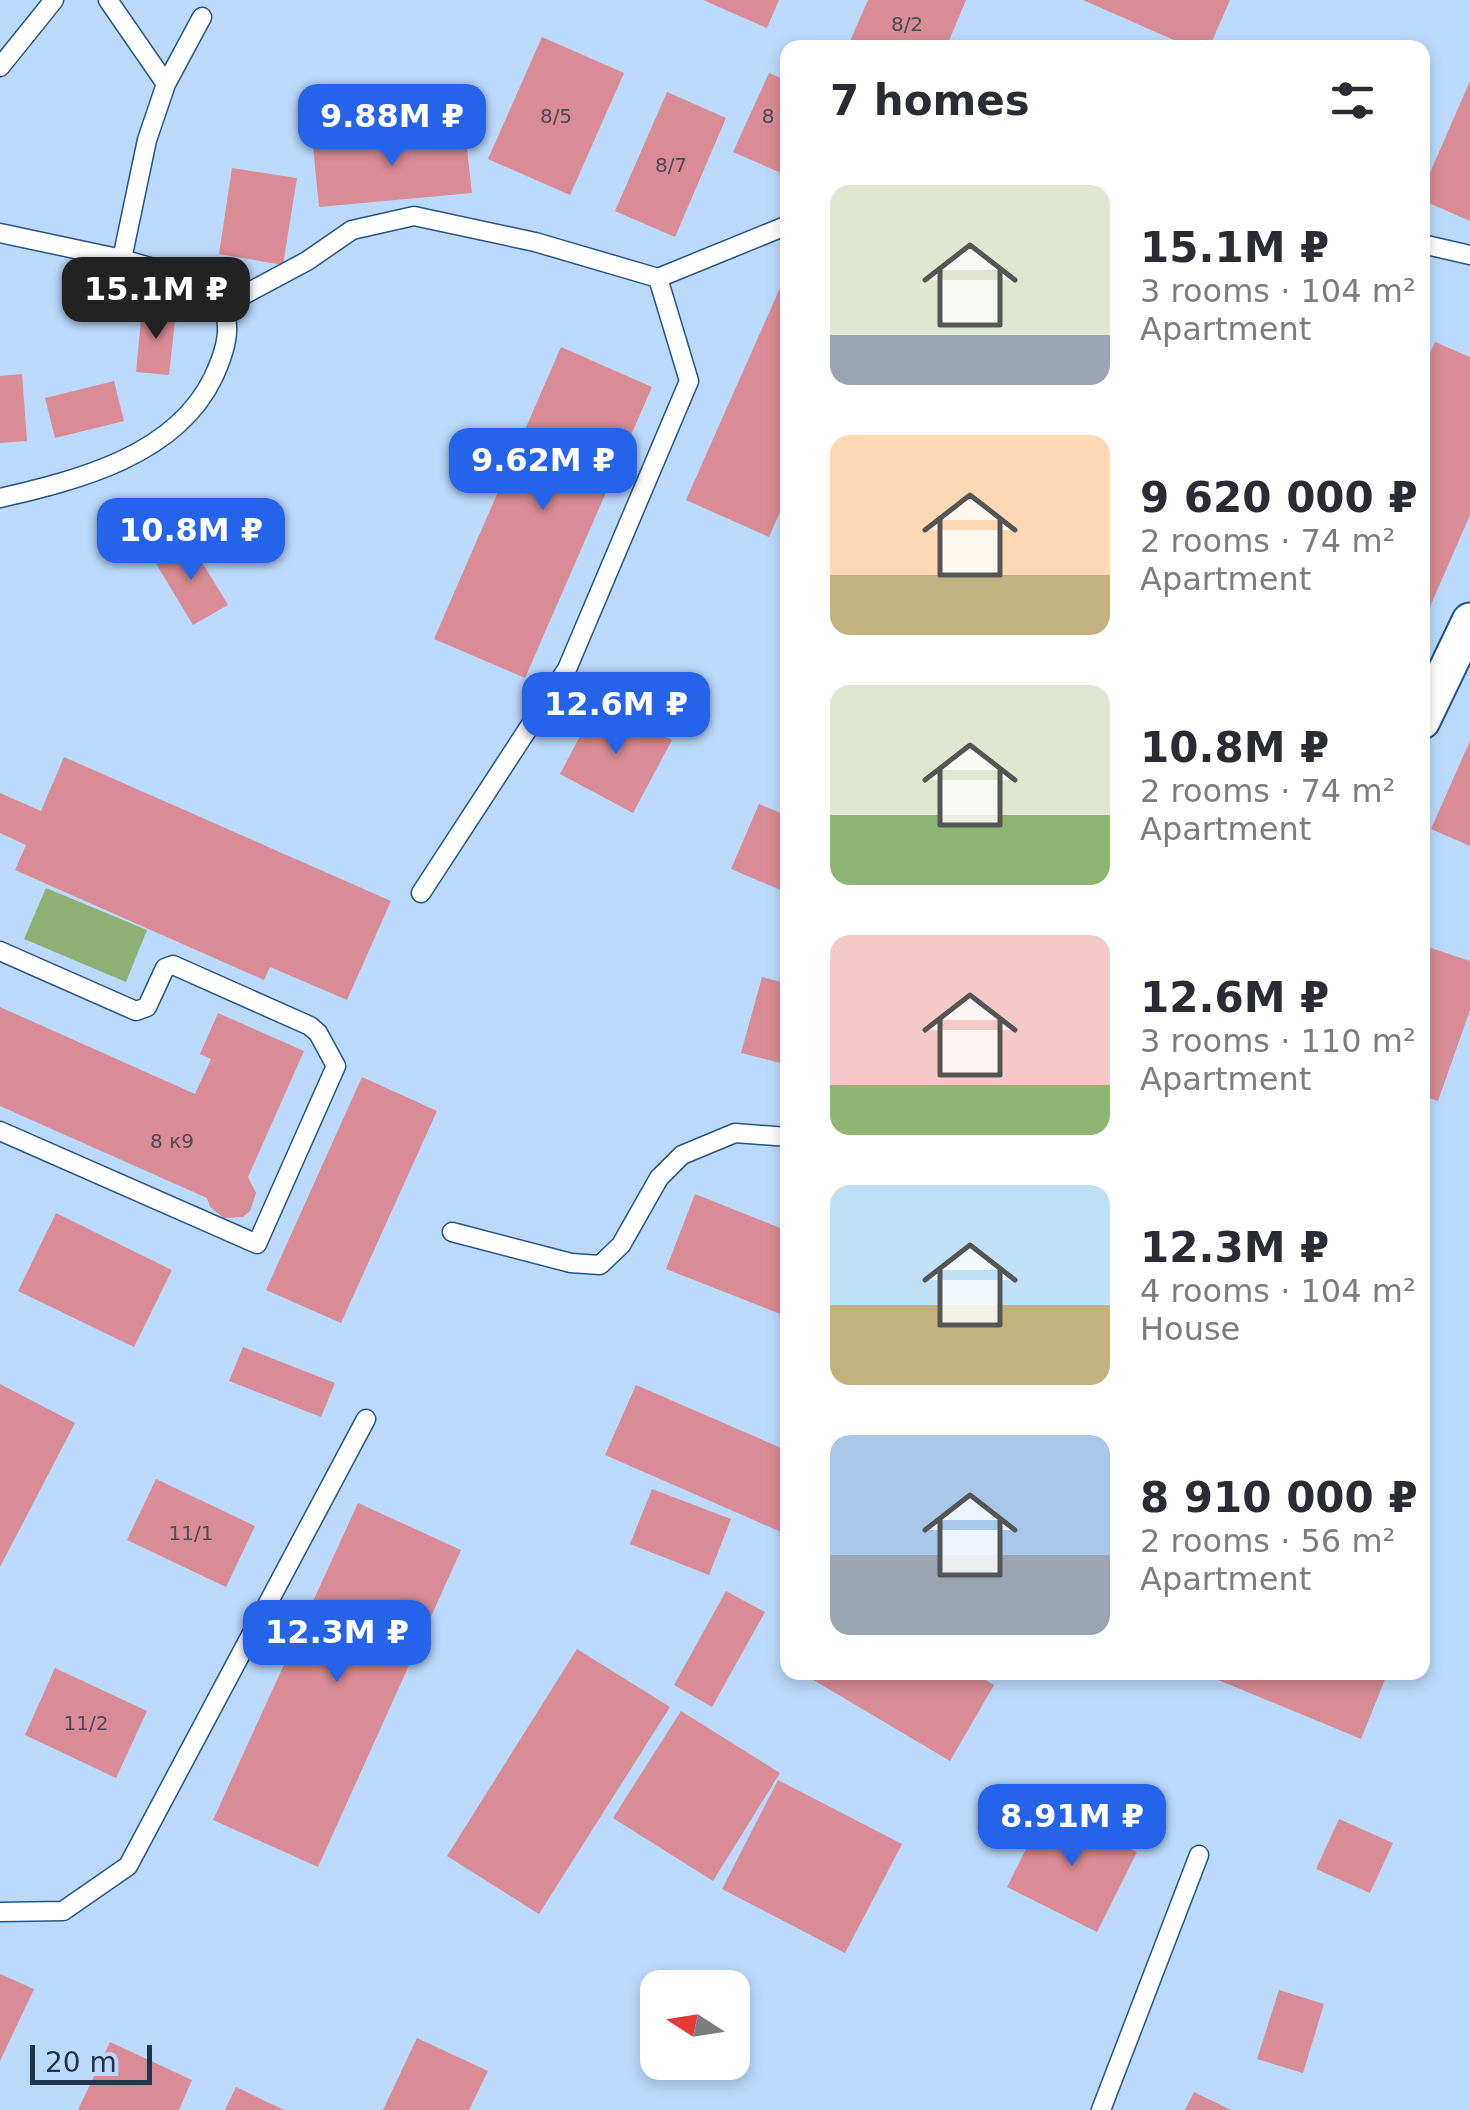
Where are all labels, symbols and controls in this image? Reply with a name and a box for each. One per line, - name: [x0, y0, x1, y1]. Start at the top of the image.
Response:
- house number: 8/2: [891, 12, 923, 36]
- icon: filters: [1325, 73, 1380, 128]
- text: 7 homes: [830, 76, 1030, 125]
- pin: 9.88M ₽: [300, 84, 484, 169]
- text: 9.88M ₽: [320, 97, 464, 135]
- house number: 8/5: [540, 104, 572, 128]
- house number: 8: [762, 104, 774, 128]
- house number: 8/7: [655, 153, 687, 177]
- text: 15.1M ₽: [1140, 223, 1329, 272]
- icon: home: [910, 225, 1030, 345]
- pin: 15.1M ₽: [64, 257, 248, 342]
- text: 15.1M ₽: [84, 270, 228, 308]
- text: 3 rooms · 104 m²: [1140, 272, 1416, 310]
- text: Apartment: [1140, 310, 1311, 348]
- pin: 9.62M ₽: [451, 428, 635, 513]
- text: 9.62M ₽: [471, 441, 615, 479]
- text: 9 620 000 ₽: [1140, 473, 1418, 522]
- icon: home: [910, 475, 1030, 595]
- pin: 10.8M ₽: [99, 498, 283, 583]
- text: 10.8M ₽: [119, 511, 263, 549]
- text: 2 rooms · 74 m²: [1140, 522, 1395, 560]
- text: Apartment: [1140, 560, 1311, 598]
- pin: 12.6M ₽: [524, 672, 708, 757]
- text: 12.6M ₽: [544, 685, 688, 723]
- text: 10.8M ₽: [1140, 723, 1329, 772]
- icon: home: [910, 725, 1030, 845]
- text: 2 rooms · 74 m²: [1140, 772, 1395, 810]
- text: Apartment: [1140, 810, 1311, 848]
- text: 12.6M ₽: [1140, 973, 1329, 1022]
- icon: home: [910, 975, 1030, 1095]
- text: 3 rooms · 110 m²: [1140, 1022, 1416, 1060]
- text: Apartment: [1140, 1060, 1311, 1098]
- house number: 8 к9: [150, 1129, 194, 1153]
- text: 12.3M ₽: [1140, 1223, 1329, 1272]
- icon: home: [910, 1225, 1030, 1345]
- text: 4 rooms · 104 m²: [1140, 1272, 1416, 1310]
- text: House: [1140, 1310, 1240, 1348]
- text: 8 910 000 ₽: [1140, 1473, 1418, 1522]
- icon: home: [910, 1475, 1030, 1595]
- house number: 11/1: [169, 1521, 213, 1545]
- text: 2 rooms · 56 m²: [1140, 1522, 1395, 1560]
- text: Apartment: [1140, 1560, 1311, 1598]
- pin: 12.3M ₽: [245, 1600, 429, 1685]
- text: 12.3M ₽: [265, 1613, 409, 1651]
- house number: 11/2: [64, 1711, 108, 1735]
- pin: 8.91M ₽: [980, 1784, 1164, 1869]
- text: 8.91M ₽: [1000, 1797, 1144, 1835]
- north arrow: [640, 1970, 750, 2080]
- map controls: [640, 1970, 750, 2080]
- scale bar: [30, 2040, 152, 2084]
- text: 20 m: [45, 2046, 117, 2079]

